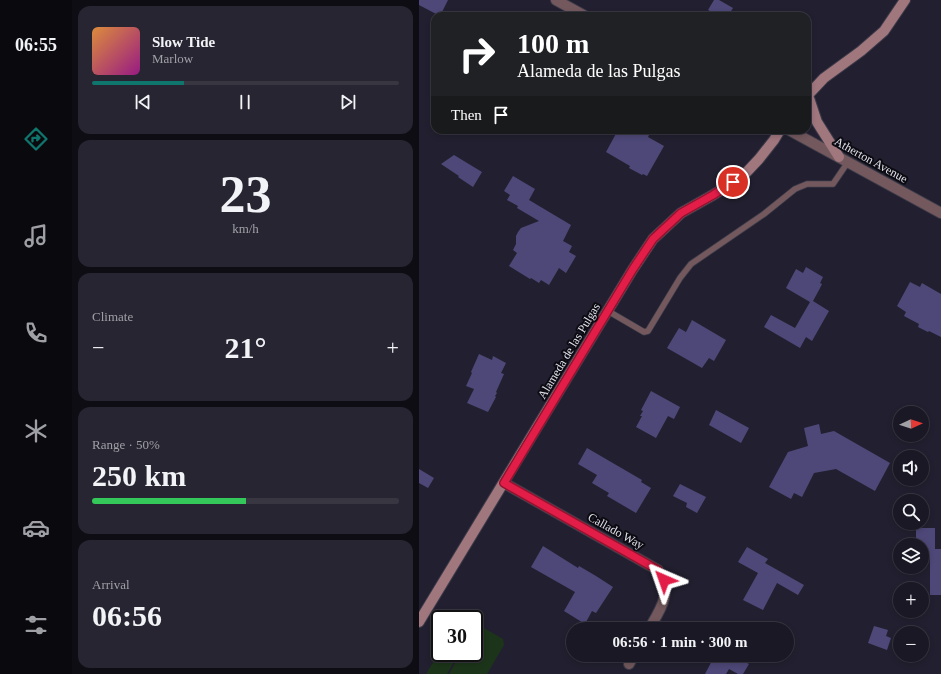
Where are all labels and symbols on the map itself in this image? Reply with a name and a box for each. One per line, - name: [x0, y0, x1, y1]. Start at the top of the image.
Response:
- street label: Atherton Avenue: [832, 134, 910, 186]
- pin: [716, 165, 750, 199]
- street label: Alameda de las Pulgas: [535, 300, 603, 401]
- north arrow: [893, 406, 929, 442]
- street label: Callado Way: [586, 510, 646, 552]
- position arrow: [643, 559, 685, 601]
- speed limit sign: 30: [431, 610, 483, 662]

